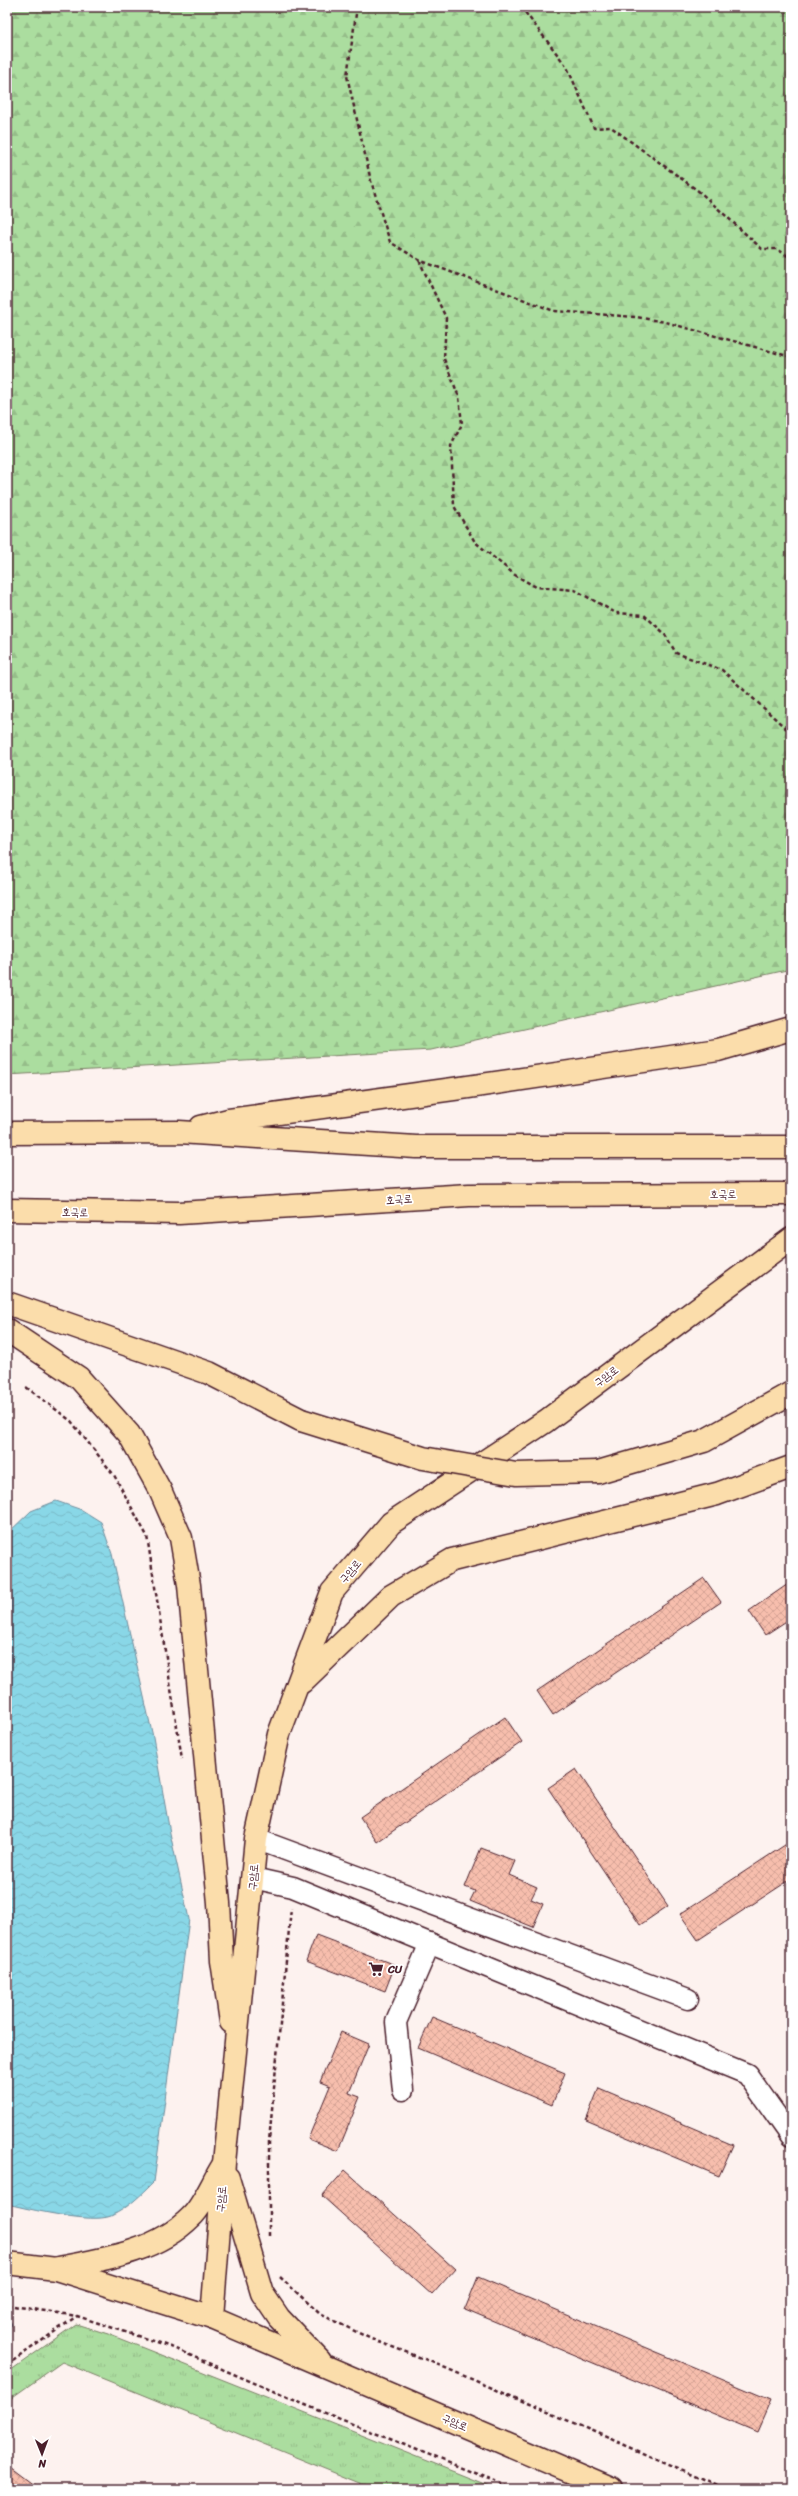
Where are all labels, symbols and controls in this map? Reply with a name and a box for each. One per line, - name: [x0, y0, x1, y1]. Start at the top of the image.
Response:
- street label: 호국로: [710, 1185, 736, 1204]
- street label: 호국로: [385, 1189, 413, 1210]
- street label: 호국로: [62, 1203, 89, 1222]
- street label: 구암로: [590, 1361, 623, 1392]
- street label: 구암로: [335, 1555, 366, 1588]
- street label: 구암로: [243, 1863, 264, 1891]
- supermarket icon: CU: [367, 1960, 385, 1978]
- place label: CU: [387, 1960, 403, 1979]
- street label: 구암로: [211, 2185, 232, 2213]
- street label: 구암로: [439, 2409, 471, 2436]
- north arrow: [22, 2434, 62, 2474]
- text: N: [38, 2454, 47, 2473]

